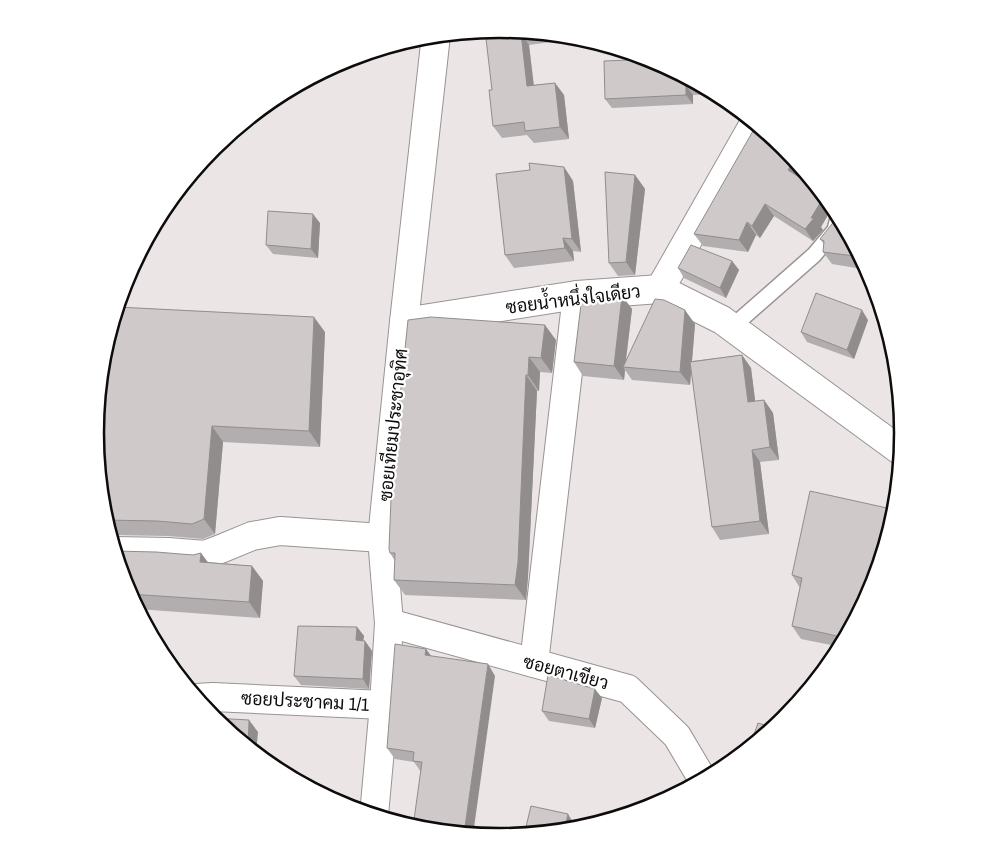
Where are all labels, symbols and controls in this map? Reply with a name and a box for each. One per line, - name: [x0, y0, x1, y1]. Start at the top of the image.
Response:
- street label: ซอยน้ำหนึ่งใจเดียว: [504, 275, 642, 320]
- street label: ซอยเทียมประชาอุทิศ: [373, 347, 413, 503]
- street label: ซอยตาเขียว: [521, 649, 611, 695]
- street label: ซอยประชาคม 1/1: [240, 685, 370, 717]

